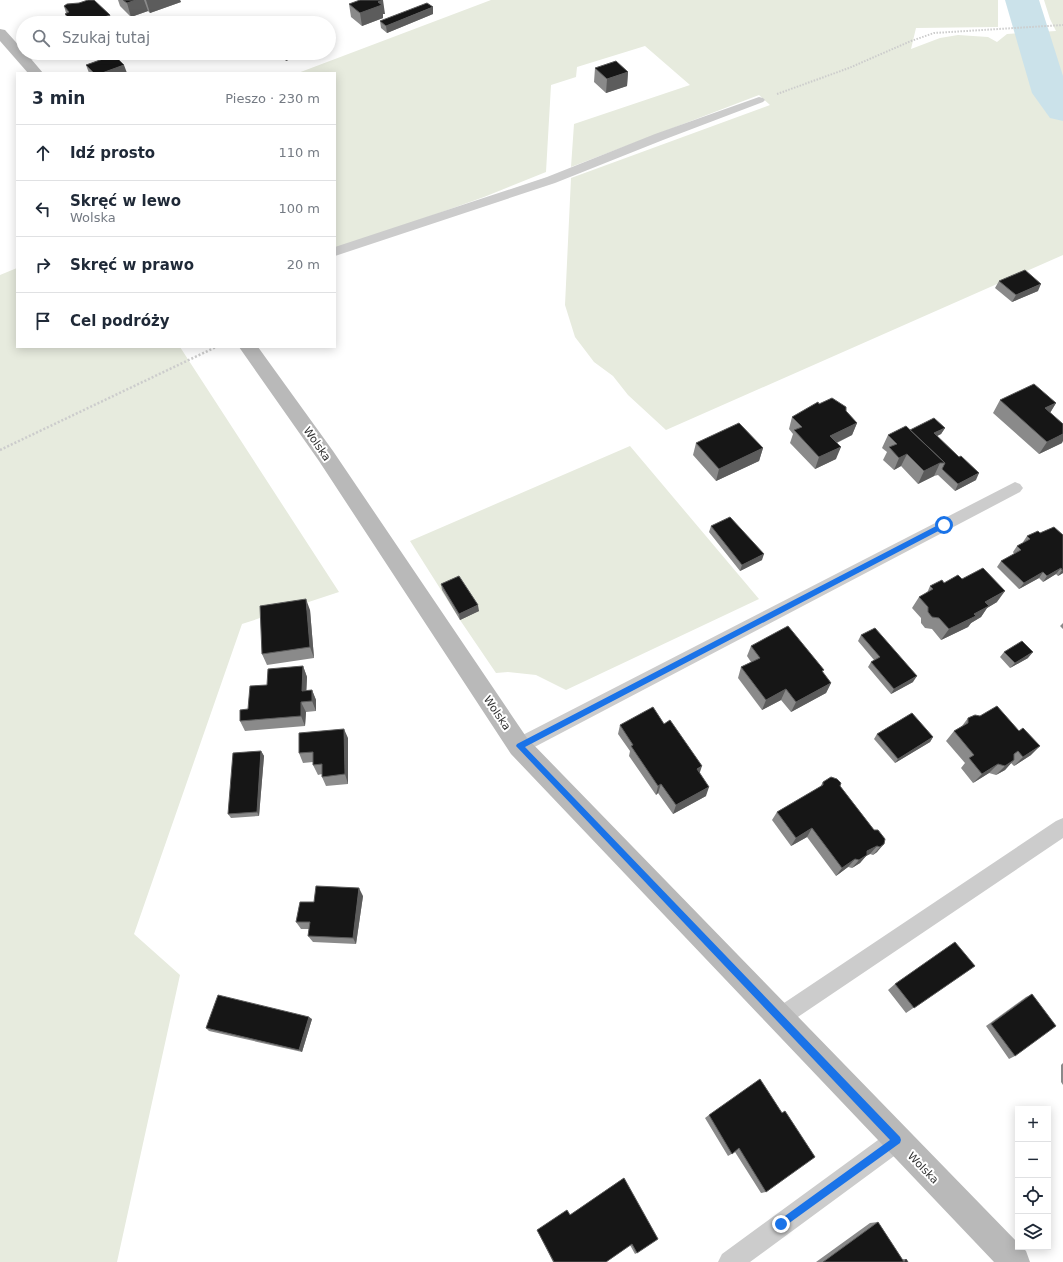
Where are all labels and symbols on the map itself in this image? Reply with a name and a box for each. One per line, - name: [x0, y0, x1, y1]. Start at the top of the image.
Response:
- street label: Wolska: [301, 424, 333, 464]
- route start: [935, 516, 953, 534]
- street label: Wolska: [481, 693, 513, 733]
- street label: Wolska: [905, 1150, 941, 1186]
- route end: [772, 1215, 790, 1233]

